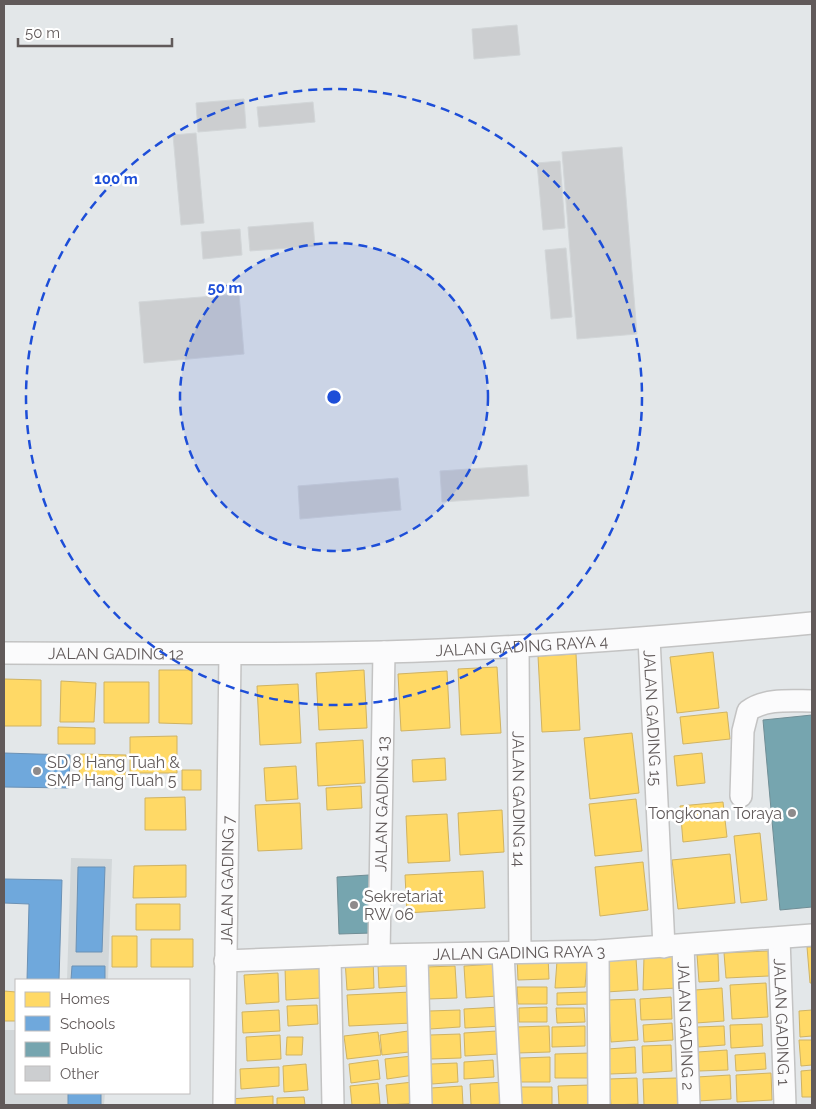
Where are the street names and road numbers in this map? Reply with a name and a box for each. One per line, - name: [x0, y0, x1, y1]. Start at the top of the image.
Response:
- street label: JALAN GADING RAYA 4: [435, 631, 609, 660]
- street label: JALAN GADING 12: [48, 644, 184, 664]
- street label: JALAN GADING 15: [640, 649, 665, 787]
- street label: JALAN GADING 14: [509, 731, 528, 867]
- street label: JALAN GADING 13: [371, 736, 393, 872]
- street label: JALAN GADING 7: [217, 815, 238, 945]
- street label: JALAN GADING RAYA 3: [432, 941, 606, 964]
- street label: JALAN GADING 1: [770, 958, 793, 1086]
- street label: JALAN GADING 2: [674, 961, 697, 1091]

